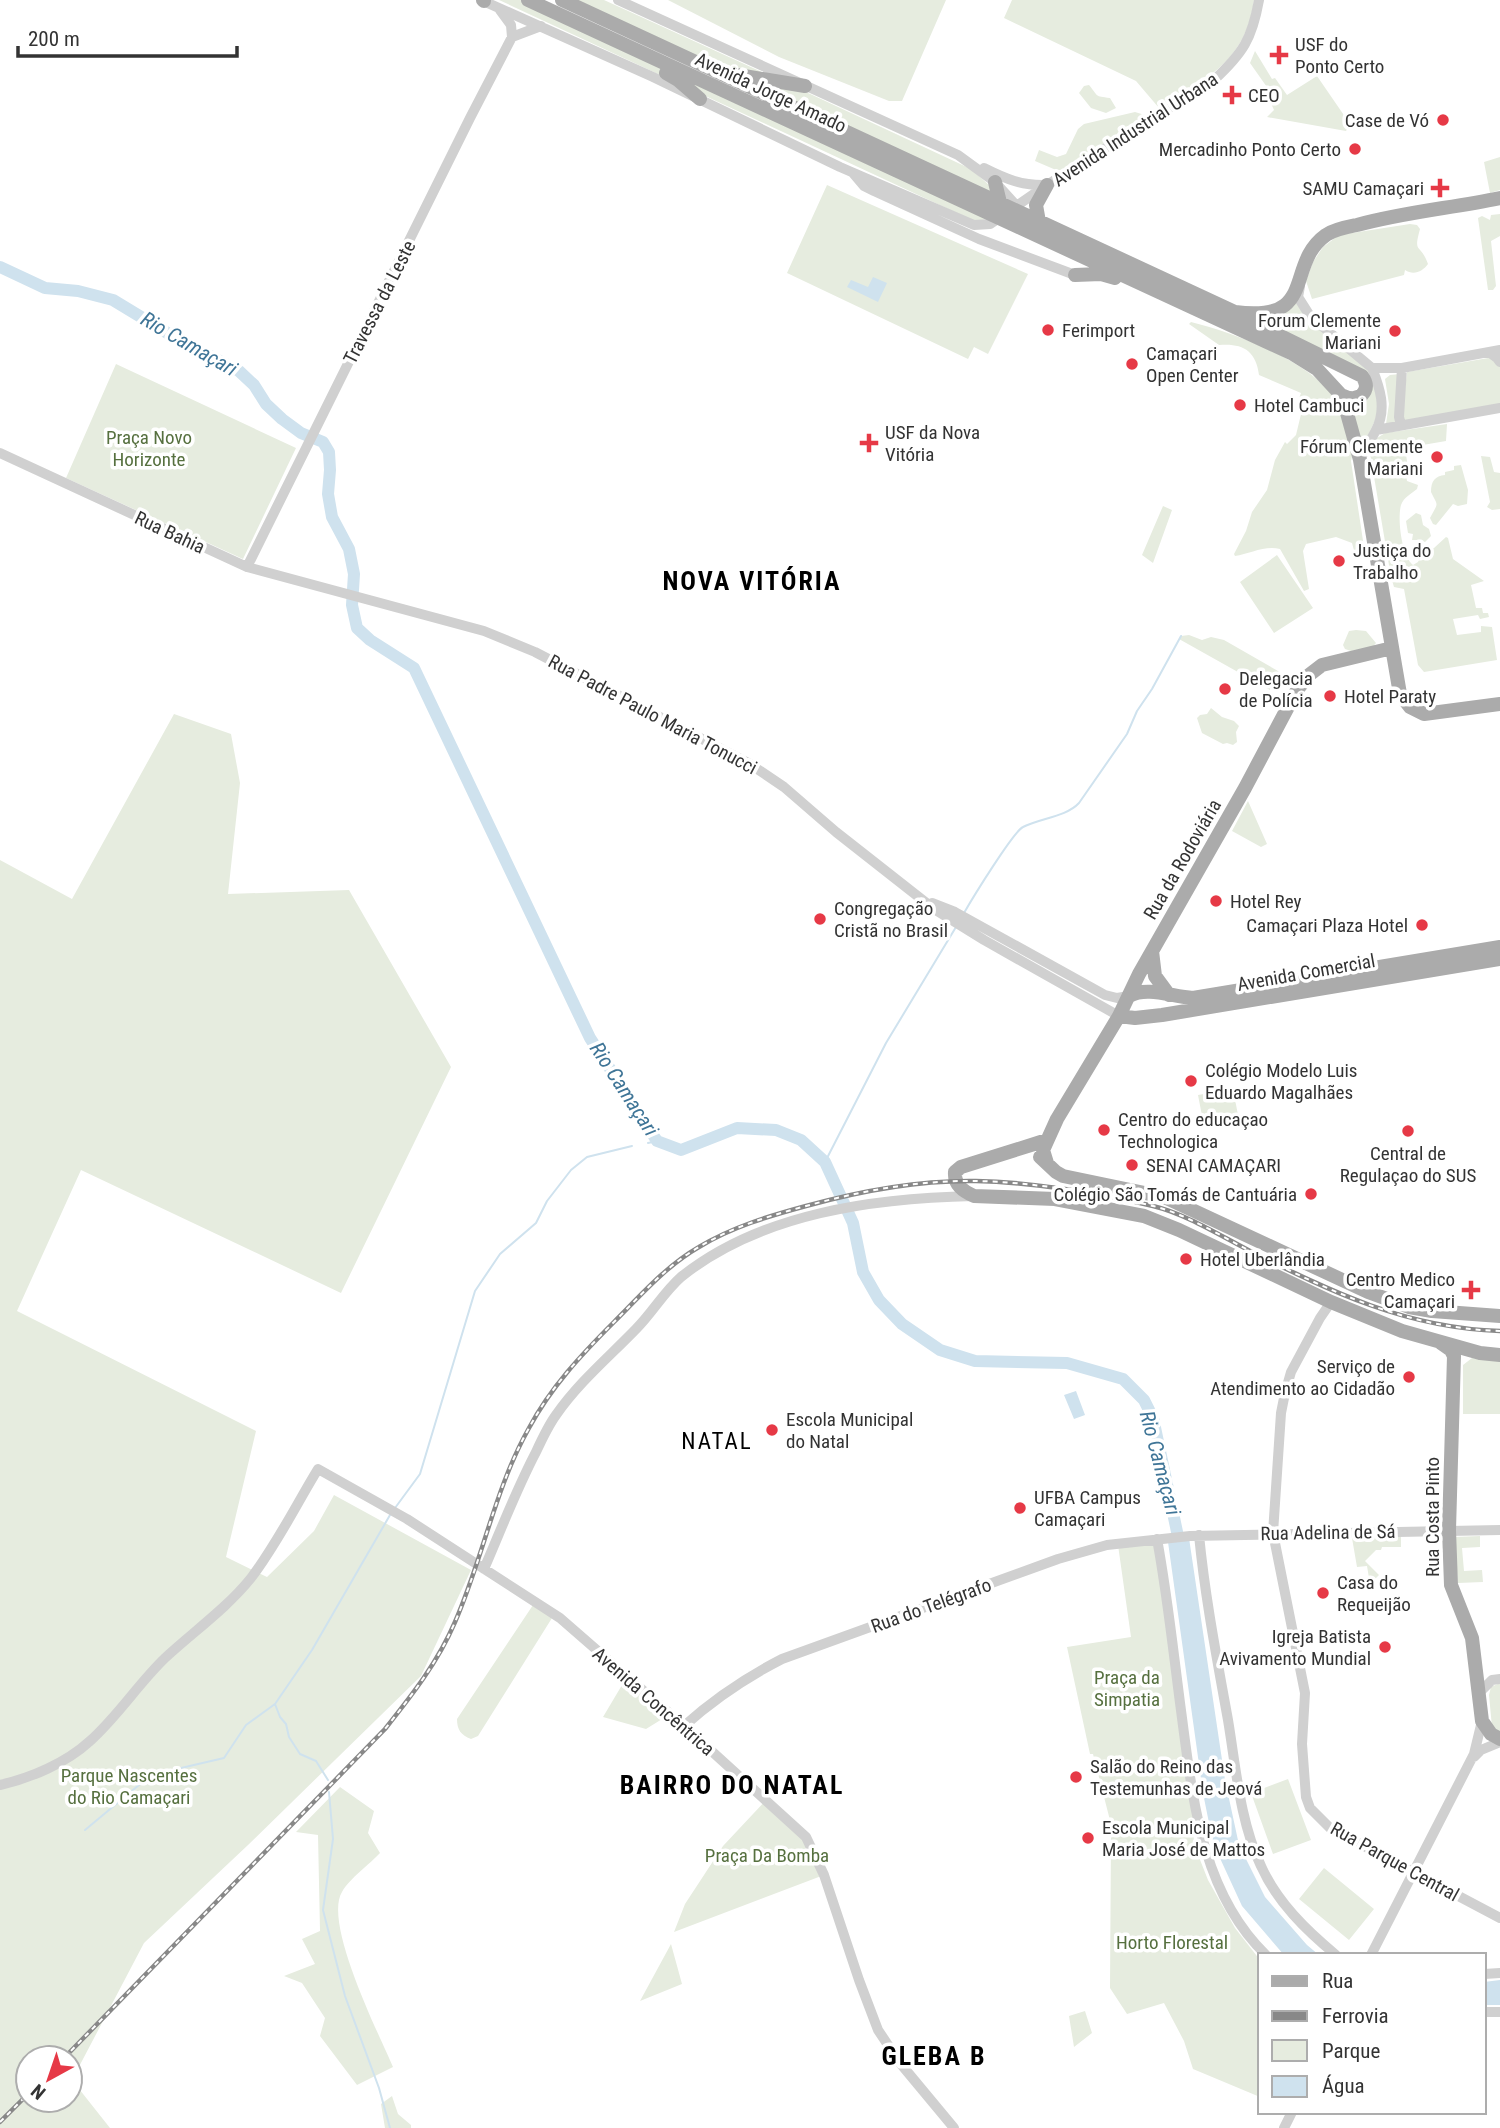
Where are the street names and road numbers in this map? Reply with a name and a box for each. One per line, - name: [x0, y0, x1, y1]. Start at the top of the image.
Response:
- street label: Avenida Jorge Amado: [692, 47, 850, 138]
- street label: Avenida Industrial Urbana: [1049, 68, 1222, 191]
- street label: Travessa da Leste: [338, 237, 420, 368]
- street label: Rua Bahia: [131, 506, 209, 559]
- street label: Rua Padre Paulo Maria Tonucci: [544, 650, 761, 779]
- street label: Rua da Rodoviária: [1139, 795, 1226, 923]
- street label: Avenida Comercial: [1235, 949, 1377, 996]
- street label: Rua Costa Pinto: [1421, 1457, 1444, 1577]
- street label: Rua Adelina de Sá: [1260, 1520, 1396, 1545]
- street label: Rua do Telégrafo: [868, 1573, 994, 1638]
- street label: Avenida Concêntrica: [588, 1642, 719, 1761]
- street label: Rua Parque Central: [1327, 1817, 1463, 1906]

